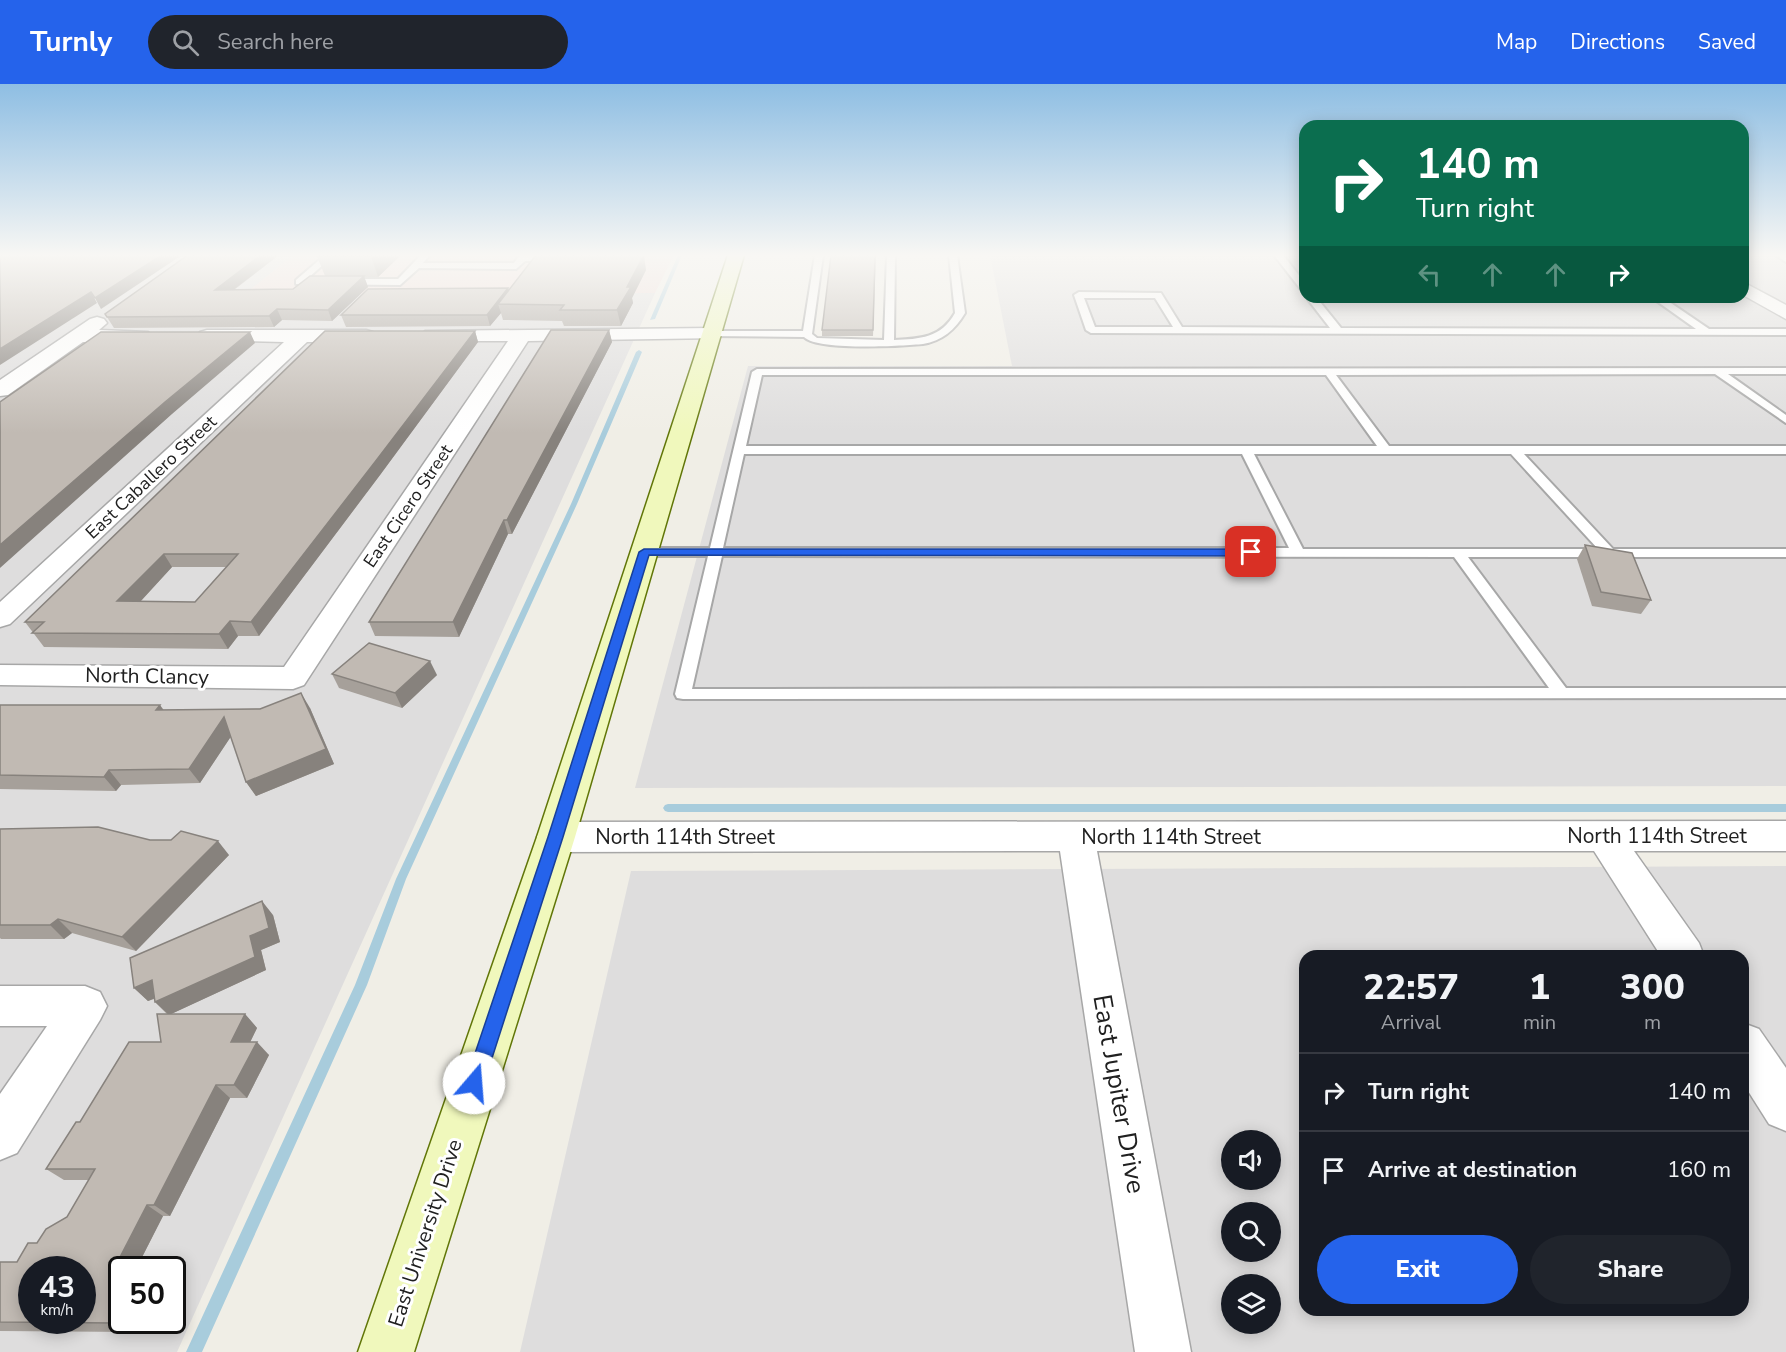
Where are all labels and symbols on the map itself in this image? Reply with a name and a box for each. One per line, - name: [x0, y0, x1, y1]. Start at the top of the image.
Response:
- street label: East Caballero Street: [80, 409, 222, 544]
- street label: East Cicero Street: [358, 439, 458, 572]
- pin: [1225, 526, 1276, 577]
- street label: North Clancy: [85, 661, 209, 691]
- street label: North 114th Street: [1567, 822, 1748, 850]
- street label: North 114th Street: [595, 823, 776, 851]
- street label: North 114th Street: [1081, 823, 1262, 851]
- street label: East Jupiter Drive: [1084, 992, 1154, 1196]
- position arrow: [442, 1051, 506, 1115]
- street label: East University Drive: [381, 1136, 469, 1330]
- speed limit sign: 50: [108, 1256, 186, 1334]

